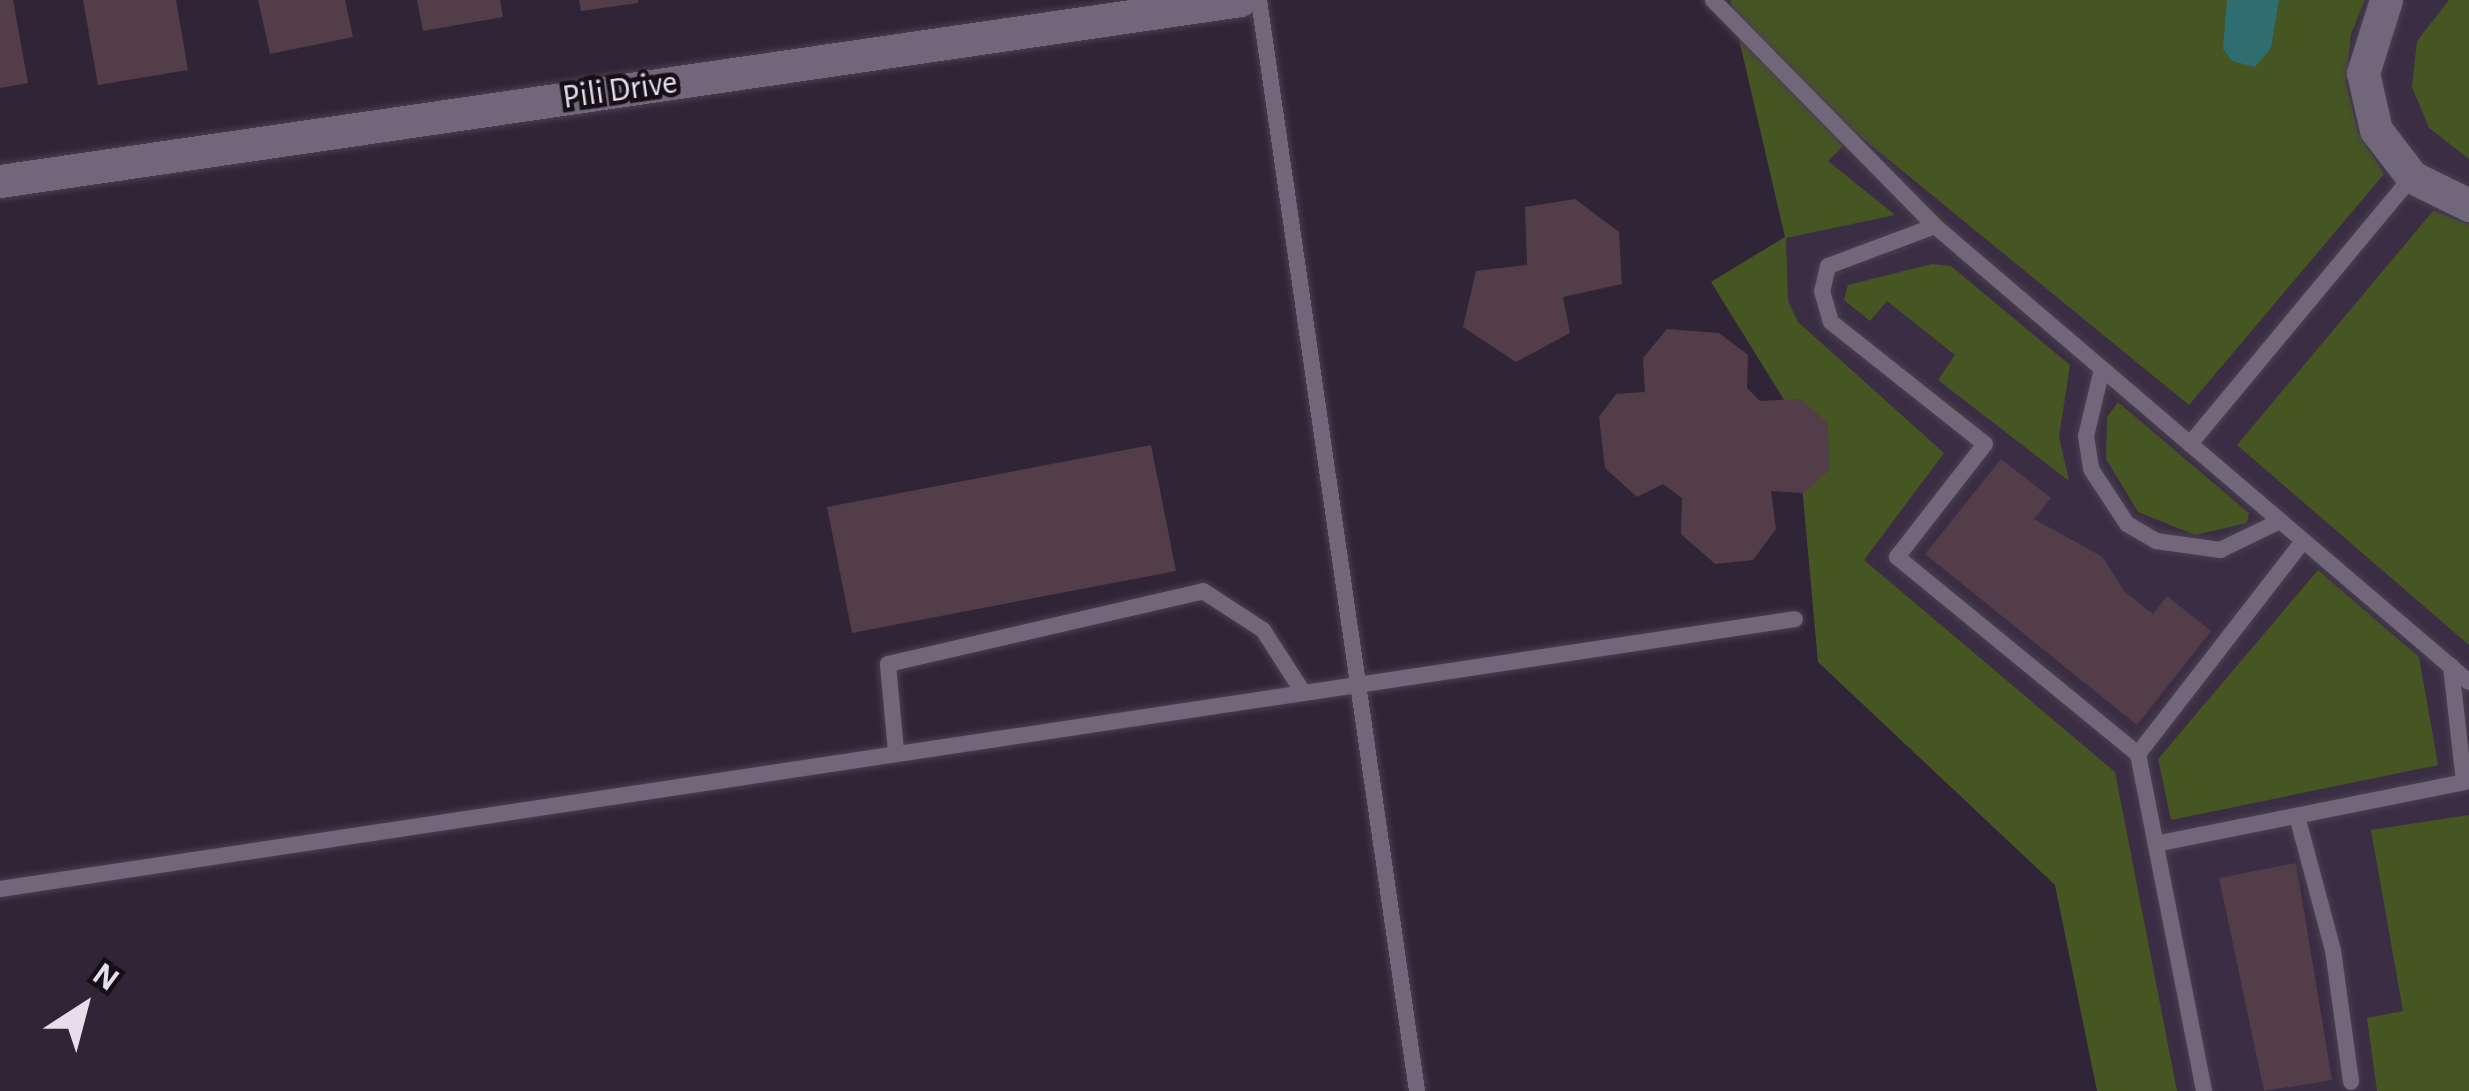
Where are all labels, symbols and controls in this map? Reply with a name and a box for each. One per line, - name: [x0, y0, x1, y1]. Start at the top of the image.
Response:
- street label: Pili Drive: [560, 63, 680, 119]
- north arrow: [24, 947, 144, 1067]
- text: N: [86, 957, 124, 998]

